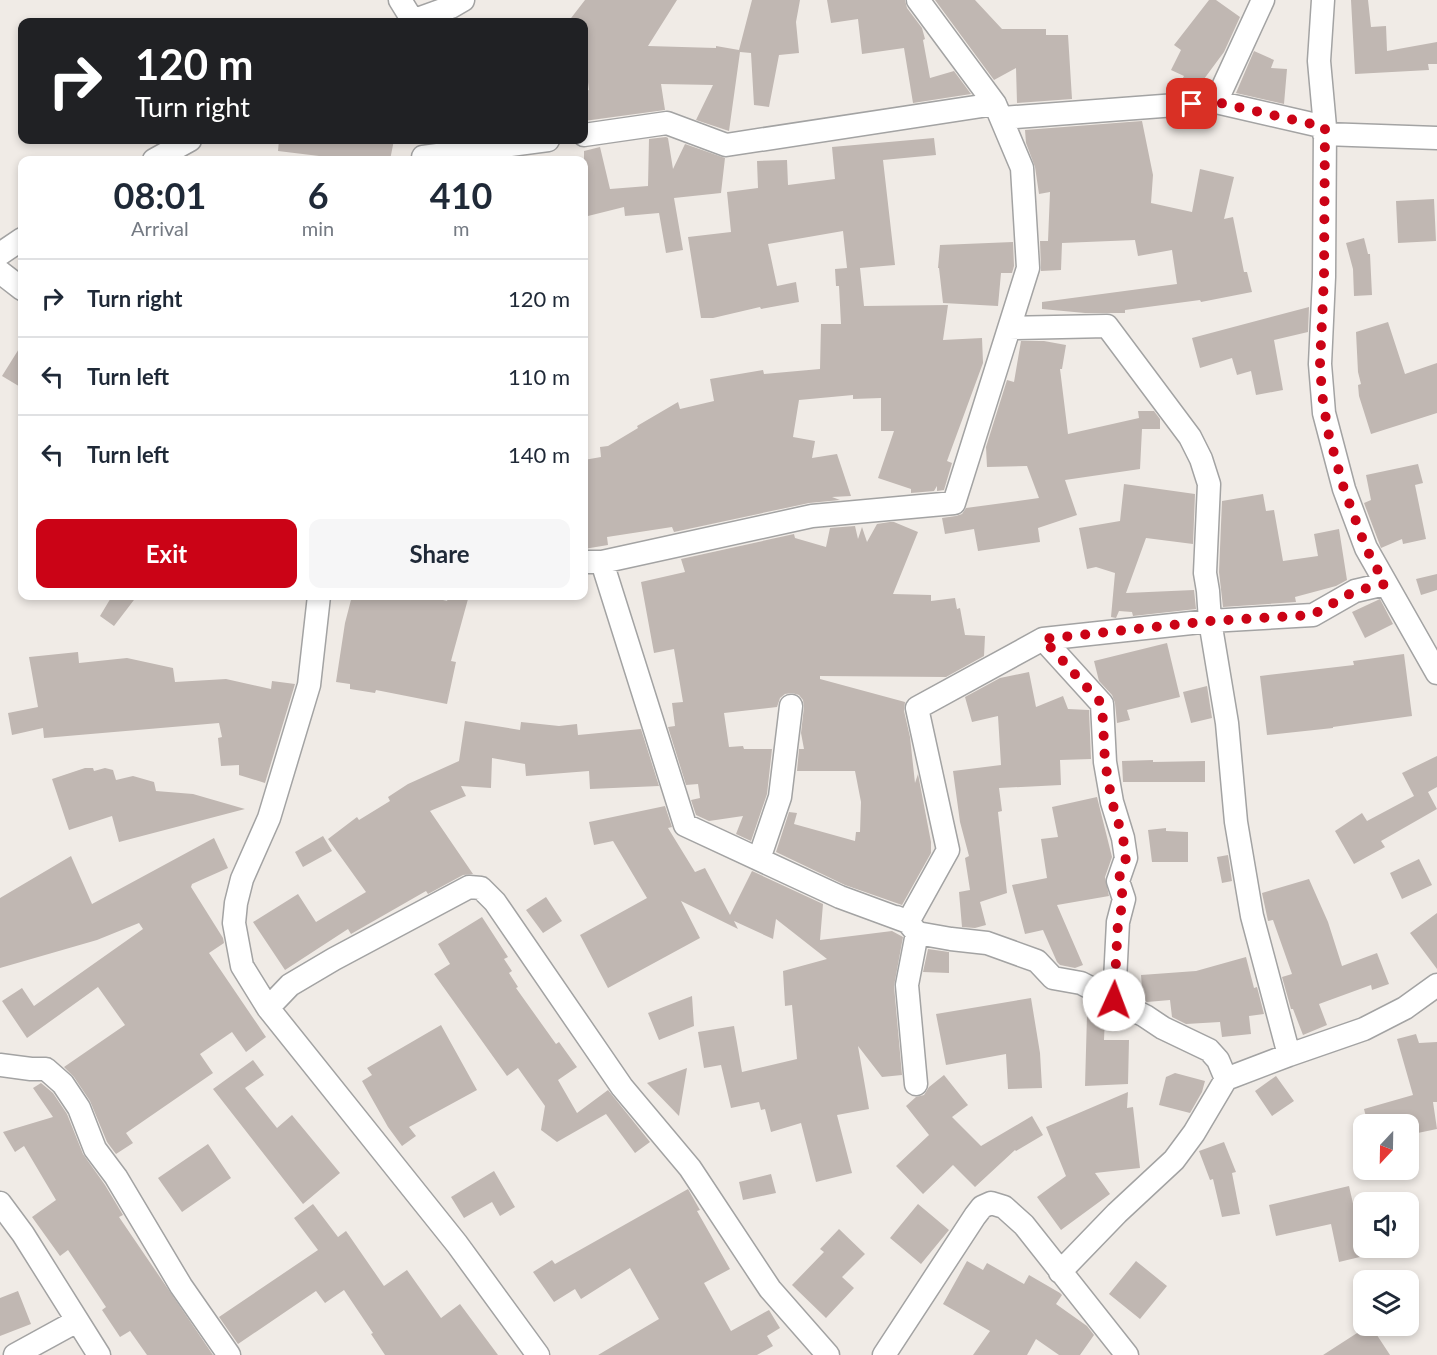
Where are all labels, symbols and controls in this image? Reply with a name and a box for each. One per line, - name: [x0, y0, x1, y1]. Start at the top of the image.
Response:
- text: 120 m: [135, 39, 253, 89]
- icon: right: [36, 42, 114, 120]
- pin: [1166, 78, 1217, 129]
- icon: arrive: [1175, 87, 1208, 120]
- text: Turn right: [135, 90, 250, 123]
- text: 08:01: [114, 173, 206, 217]
- text: 6: [308, 173, 329, 217]
- text: 410: [430, 173, 492, 217]
- text: Arrival: [131, 216, 189, 240]
- text: min: [302, 216, 334, 240]
- text: m: [453, 216, 469, 240]
- icon: right: [36, 282, 69, 315]
- text: Turn right: [87, 285, 182, 312]
- text: 120 m: [508, 285, 570, 312]
- icon: left: [36, 360, 69, 393]
- text: Turn left: [87, 363, 169, 390]
- text: 110 m: [508, 363, 570, 390]
- icon: left: [36, 438, 69, 471]
- text: Turn left: [87, 441, 169, 468]
- text: 140 m: [508, 441, 570, 468]
- button: Exit: [36, 519, 297, 588]
- button: Share: [309, 519, 570, 588]
- position arrow: [1082, 968, 1146, 1032]
- north arrow: [1353, 1114, 1419, 1180]
- map controls: [1353, 1114, 1419, 1336]
- button: sound: [1353, 1192, 1419, 1258]
- button: layers: [1353, 1270, 1419, 1336]

